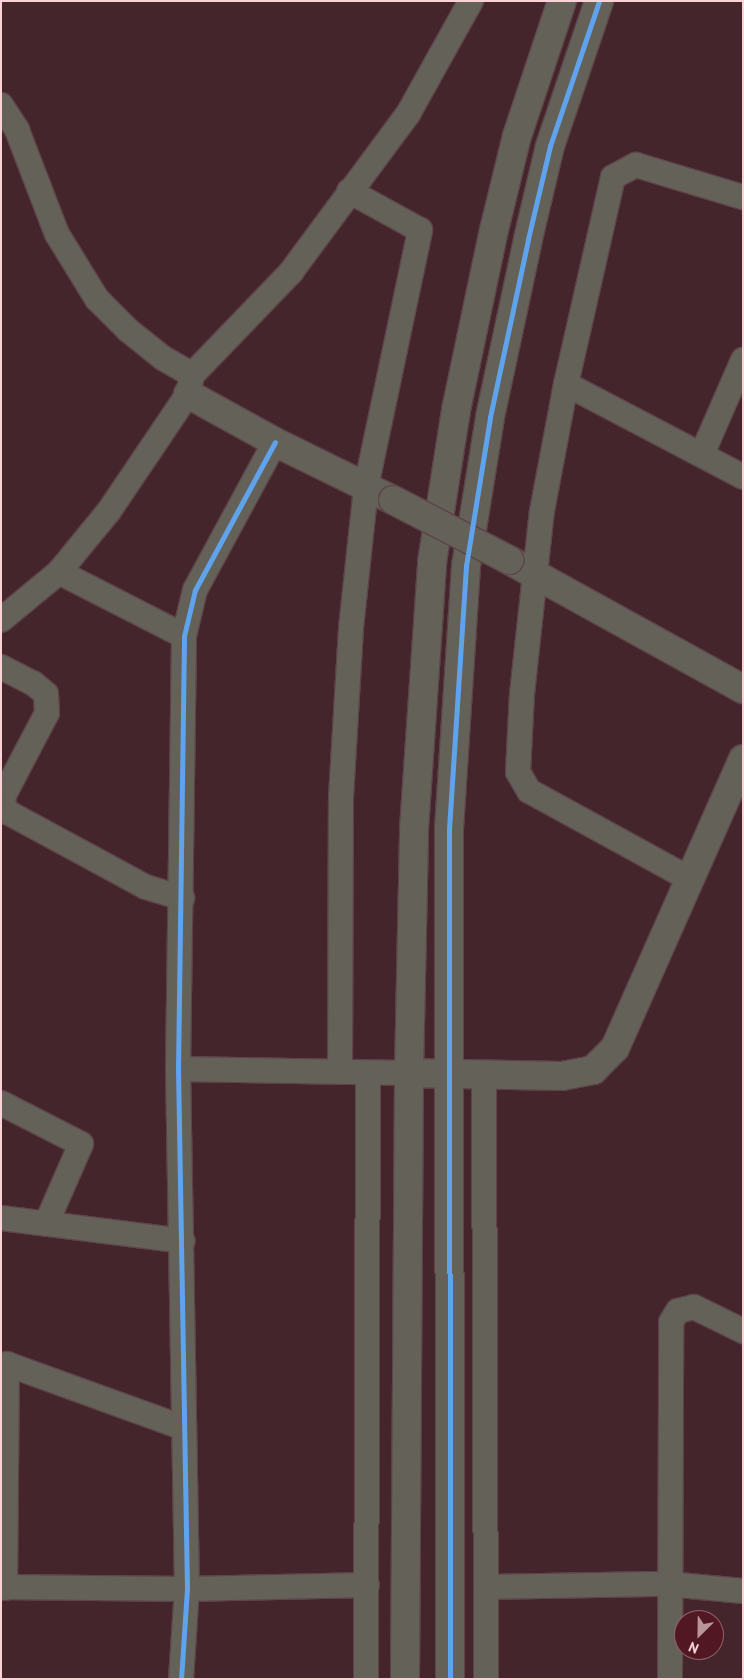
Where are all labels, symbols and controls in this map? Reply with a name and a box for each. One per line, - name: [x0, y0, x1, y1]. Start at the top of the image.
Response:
- north arrow: [674, 1610, 724, 1660]
- text: N: [686, 1638, 701, 1658]

